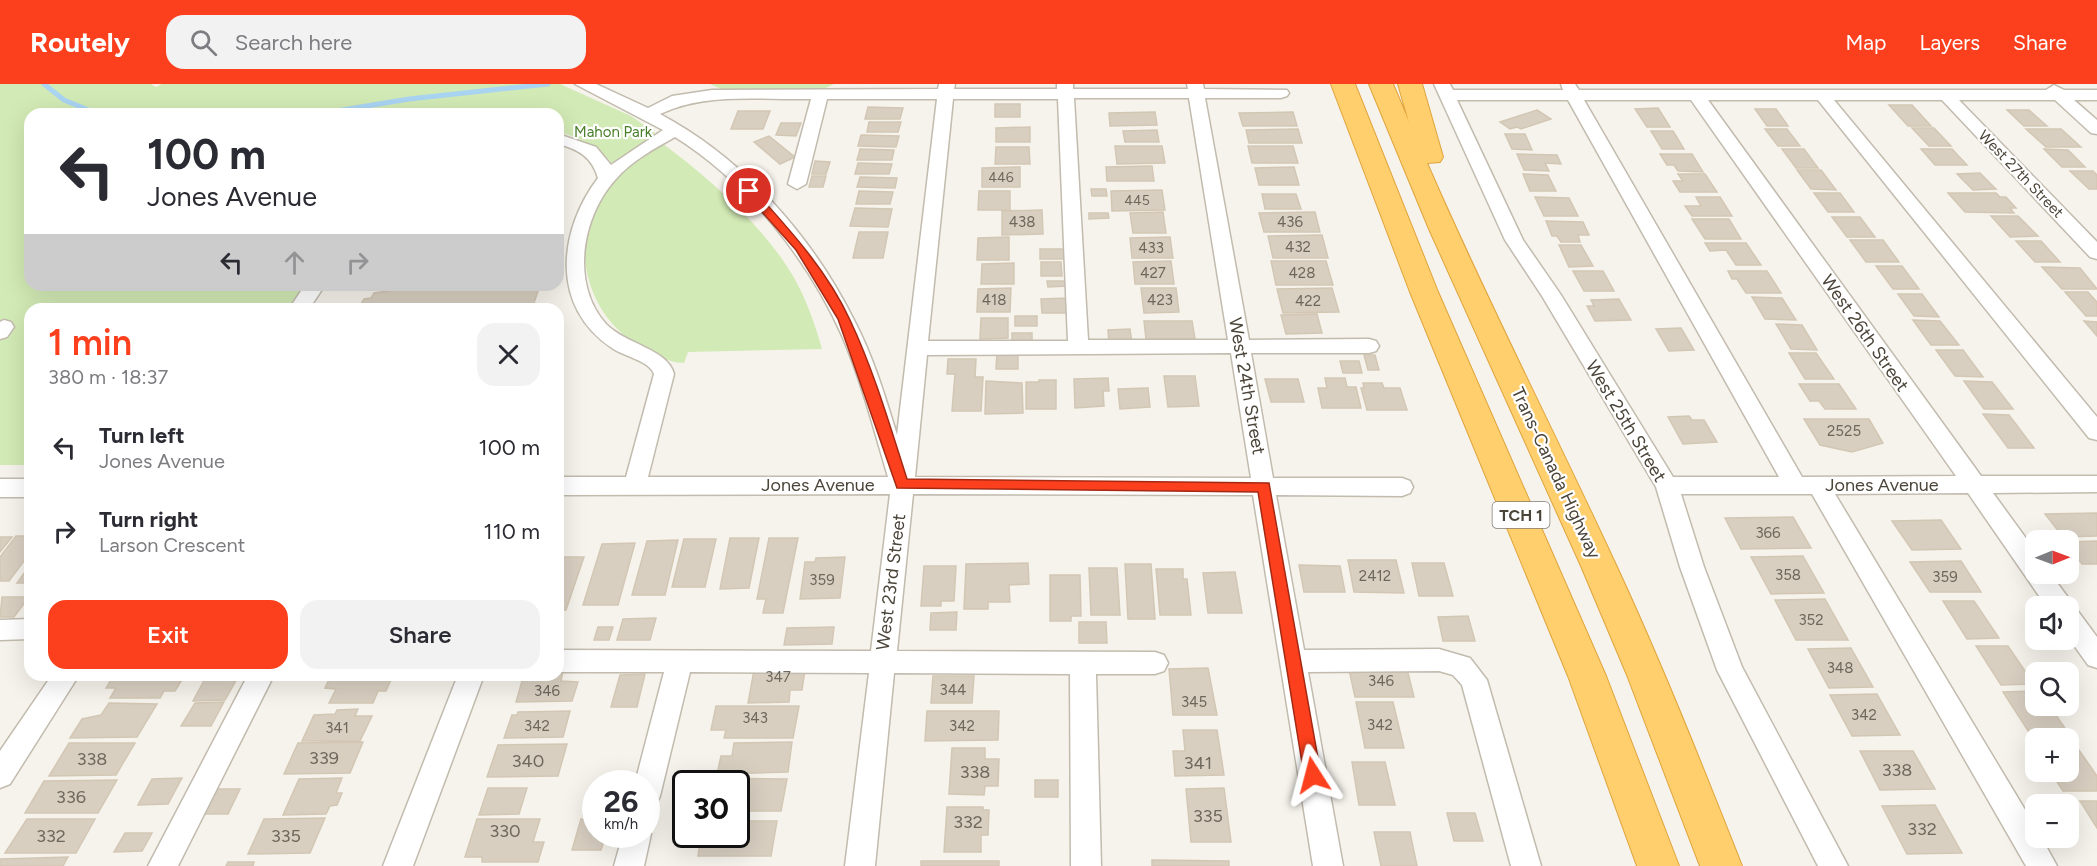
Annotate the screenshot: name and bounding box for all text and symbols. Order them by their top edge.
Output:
search box [166,15,586,69]
text: Routely [30,25,130,59]
icon: search [187,26,220,59]
text: Search here [235,29,352,56]
text: Map [1846,30,1886,55]
text: Layers [1919,30,1980,55]
text: Share [2013,30,2067,55]
park label: Mahon Park [574,123,653,141]
street label: West 27th Street [1975,127,2067,222]
text: 100 m [147,129,266,180]
icon: left [48,132,126,210]
pin [723,165,774,216]
house number: 446 [988,169,1014,186]
icon: arrive [732,174,765,207]
text: Jones Avenue [147,180,317,213]
house number: 445 [1124,192,1150,209]
house number: 438 [1009,213,1035,231]
house number: 436 [1277,213,1303,231]
house number: 432 [1285,238,1311,256]
house number: 433 [1138,239,1164,257]
icon: left [215,246,248,279]
icon: ahead [278,246,311,279]
icon: right [341,246,374,279]
house number: 427 [1140,264,1166,282]
house number: 428 [1289,264,1315,282]
street label: West 26th Street [1816,270,1914,396]
house number: 418 [982,291,1006,309]
house number: 423 [1147,291,1173,309]
house number: 422 [1295,292,1321,310]
street label: West 24th Street [1224,316,1270,457]
text: 1 min [48,321,132,364]
button: close [477,323,540,386]
street label: West 25th Street [1581,356,1671,486]
text: 380 m · 18:37 [48,365,168,389]
street label: Trans-Canada Highway [1507,384,1606,563]
text: Turn left [99,422,185,449]
house number: 2525 [1827,422,1861,440]
icon: left [48,431,81,464]
text: 100 m [479,434,540,461]
text: Jones Avenue [99,449,225,473]
street label: Jones Avenue [761,474,875,496]
street label: Jones Avenue [1825,474,1939,496]
road number: TCH 1 [1492,502,1550,528]
text: Turn right [99,506,198,533]
street label: West 23rd Street [872,512,910,652]
icon: right [48,515,81,548]
text: 110 m [484,518,540,545]
house number: 366 [1755,524,1781,542]
north arrow [2025,530,2079,584]
map controls [2025,530,2079,848]
text: Larson Crescent [99,533,245,557]
house number: 358 [1775,566,1801,584]
house number: 2412 [1359,567,1391,585]
house number: 359 [1932,568,1958,586]
house number: 359 [809,571,835,589]
button: sound [2025,596,2079,650]
button: Exit [48,600,288,669]
button: Share [300,600,540,669]
house number: 352 [1798,611,1824,629]
house number: 348 [1827,659,1853,677]
button: search [2025,662,2079,716]
house number: 347 [765,668,791,686]
house number: 346 [1368,672,1394,690]
house number: 344 [940,681,966,699]
house number: 346 [534,682,560,700]
house number: 345 [1181,693,1207,711]
house number: 342 [1851,706,1877,724]
house number: 343 [742,709,768,727]
house number: 342 [1367,716,1393,734]
house number: 342 [524,717,550,735]
house number: 342 [949,717,975,735]
house number: 341 [325,719,349,737]
button: + [2025,728,2079,782]
position arrow [1281,743,1345,807]
house number: 339 [309,747,339,769]
house number: 338 [77,748,107,770]
house number: 340 [512,750,544,772]
house number: 341 [1184,752,1212,774]
house number: 338 [1882,759,1912,781]
house number: 338 [960,761,990,783]
speed limit sign: 30 [672,770,750,848]
text: 26 [604,783,638,820]
house number: 336 [56,786,86,808]
button: − [2025,794,2079,848]
house number: 335 [1193,805,1223,827]
house number: 332 [953,811,983,833]
text: km/h [604,815,638,833]
house number: 332 [1907,818,1937,840]
house number: 330 [489,820,521,842]
house number: 332 [36,825,66,847]
house number: 335 [271,825,301,847]

